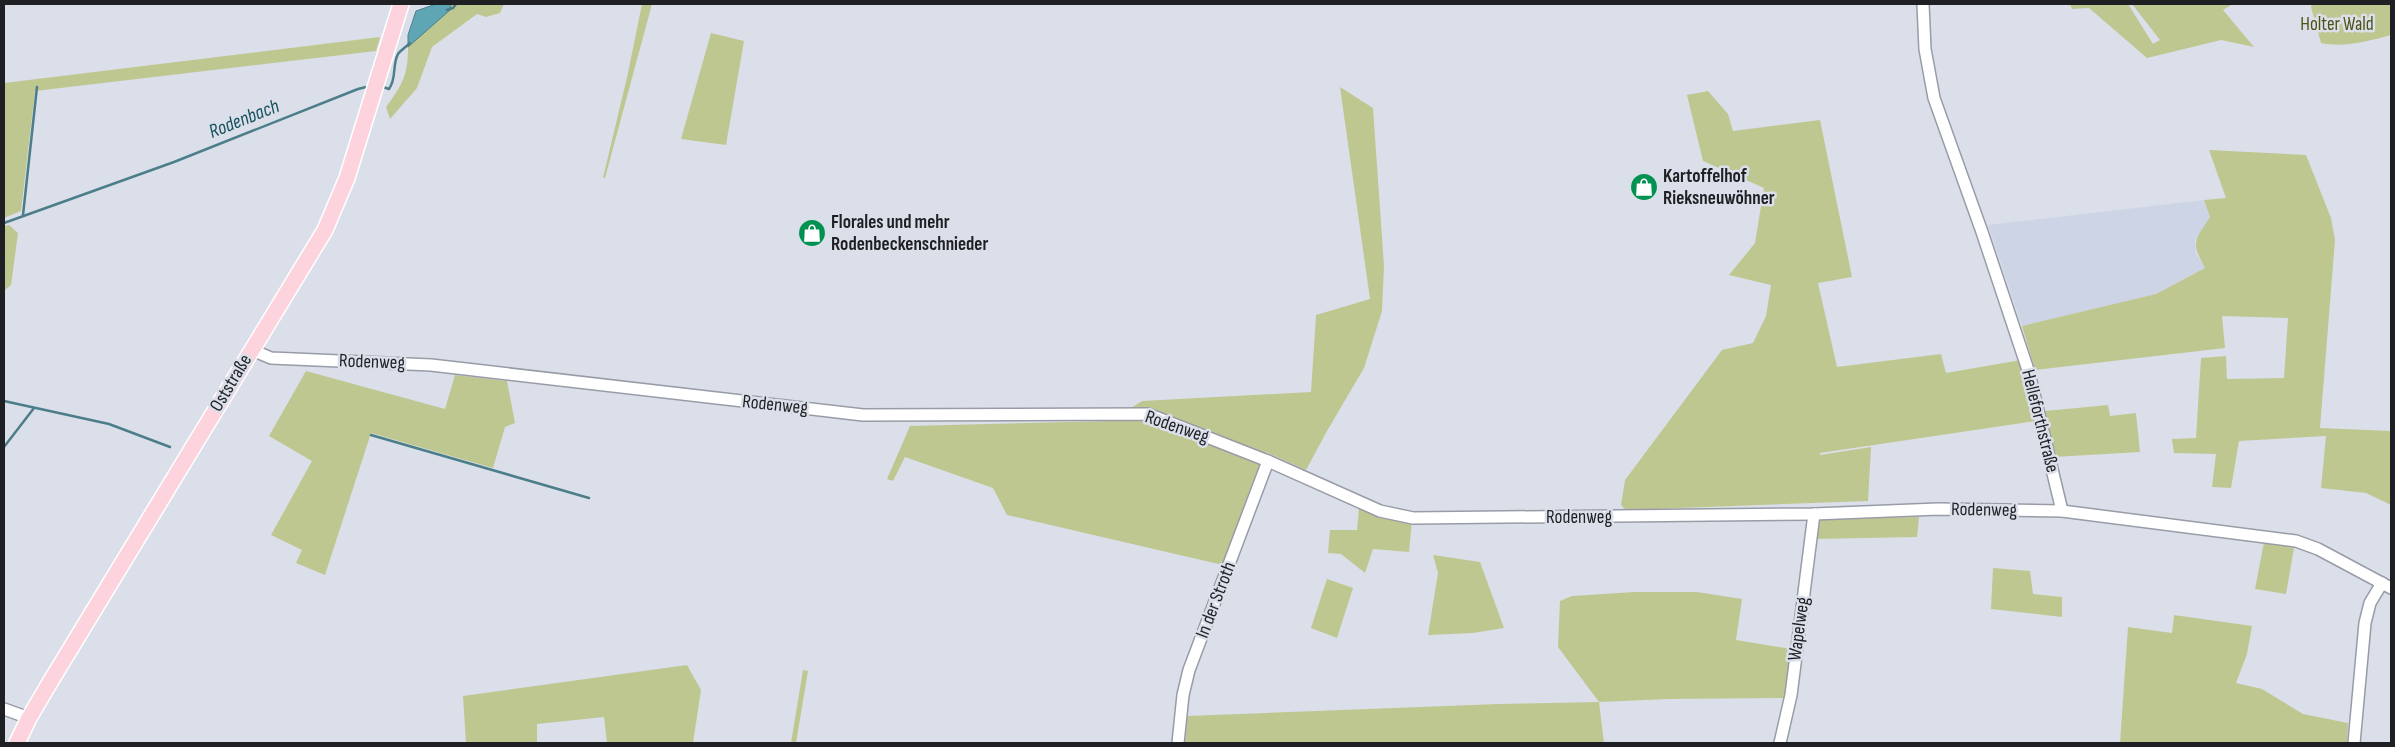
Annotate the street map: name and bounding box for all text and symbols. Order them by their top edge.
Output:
park label: Holter Wald [2300,13,2374,36]
water label: Rodenbach [205,94,283,144]
place label: Kartoffelhof Rieksneuwöhner [1663,165,1775,210]
shop icon: Kartoffelhof Rieksneuwöhner [1629,172,1659,202]
place label: Florales und mehr Rodenbeckenschnieder [831,211,988,256]
shop icon: Florales und mehr Rodenbeckenschnieder [797,218,827,248]
street label: Rodenweg [339,349,406,375]
street label: Oststraße [205,350,257,416]
street label: Helleforthstraße [2016,367,2064,475]
street label: Rodenweg [741,390,809,420]
street label: Rodenweg [1142,405,1212,449]
street label: Rodenweg [1951,498,2018,522]
street label: Rodenweg [1546,506,1612,529]
street label: In der Stroth [1191,559,1241,641]
street label: Wapelweg [1783,595,1815,662]

